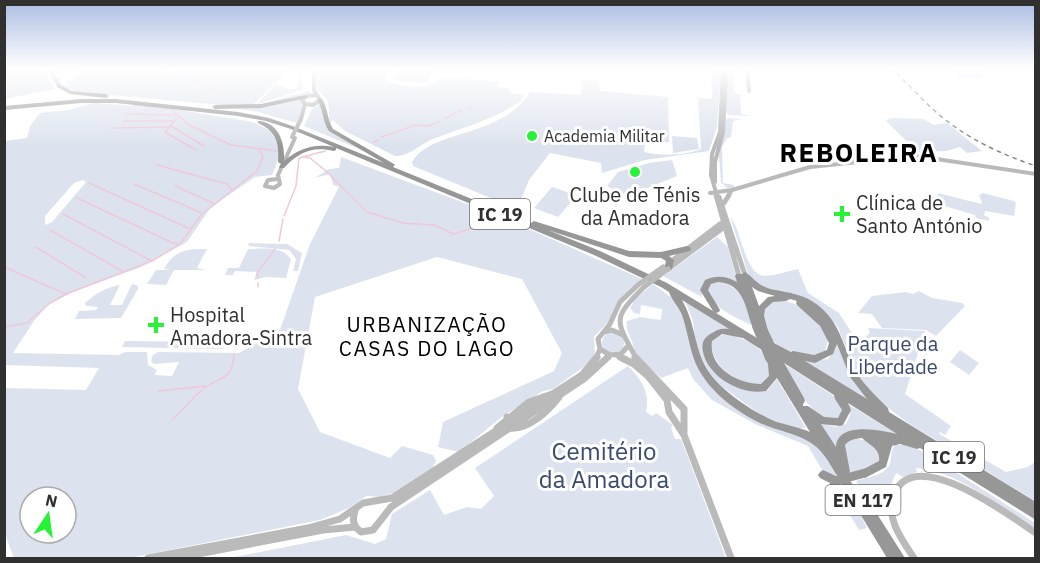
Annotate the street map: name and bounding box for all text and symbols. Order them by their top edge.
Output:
place label: Academia Militar [544,126,665,146]
marker: Academia Militar [525,129,539,143]
district label: REBOLEIRA [780,135,938,169]
marker: Clube de Ténis da Amadora [628,165,642,179]
place label: Clube de Ténis da Amadora [569,181,701,231]
place label: Clínica de Santo António [856,189,982,239]
road number: IC 19 [470,199,530,229]
marker: Clínica de Santo António [833,205,851,223]
place label: Hospital Amadora-Sintra [170,301,312,351]
district label: URBANIZAÇÃO CASAS DO LAGO [339,310,515,362]
marker: Hospital Amadora-Sintra [147,316,165,334]
park label: Parque da Liberdade [848,330,939,380]
park label: Cemitério da Amadora [539,435,669,495]
road number: IC 19 [924,442,984,472]
north arrow [18,485,78,545]
road number: EN 117 [826,485,900,515]
text: N [43,489,59,511]

